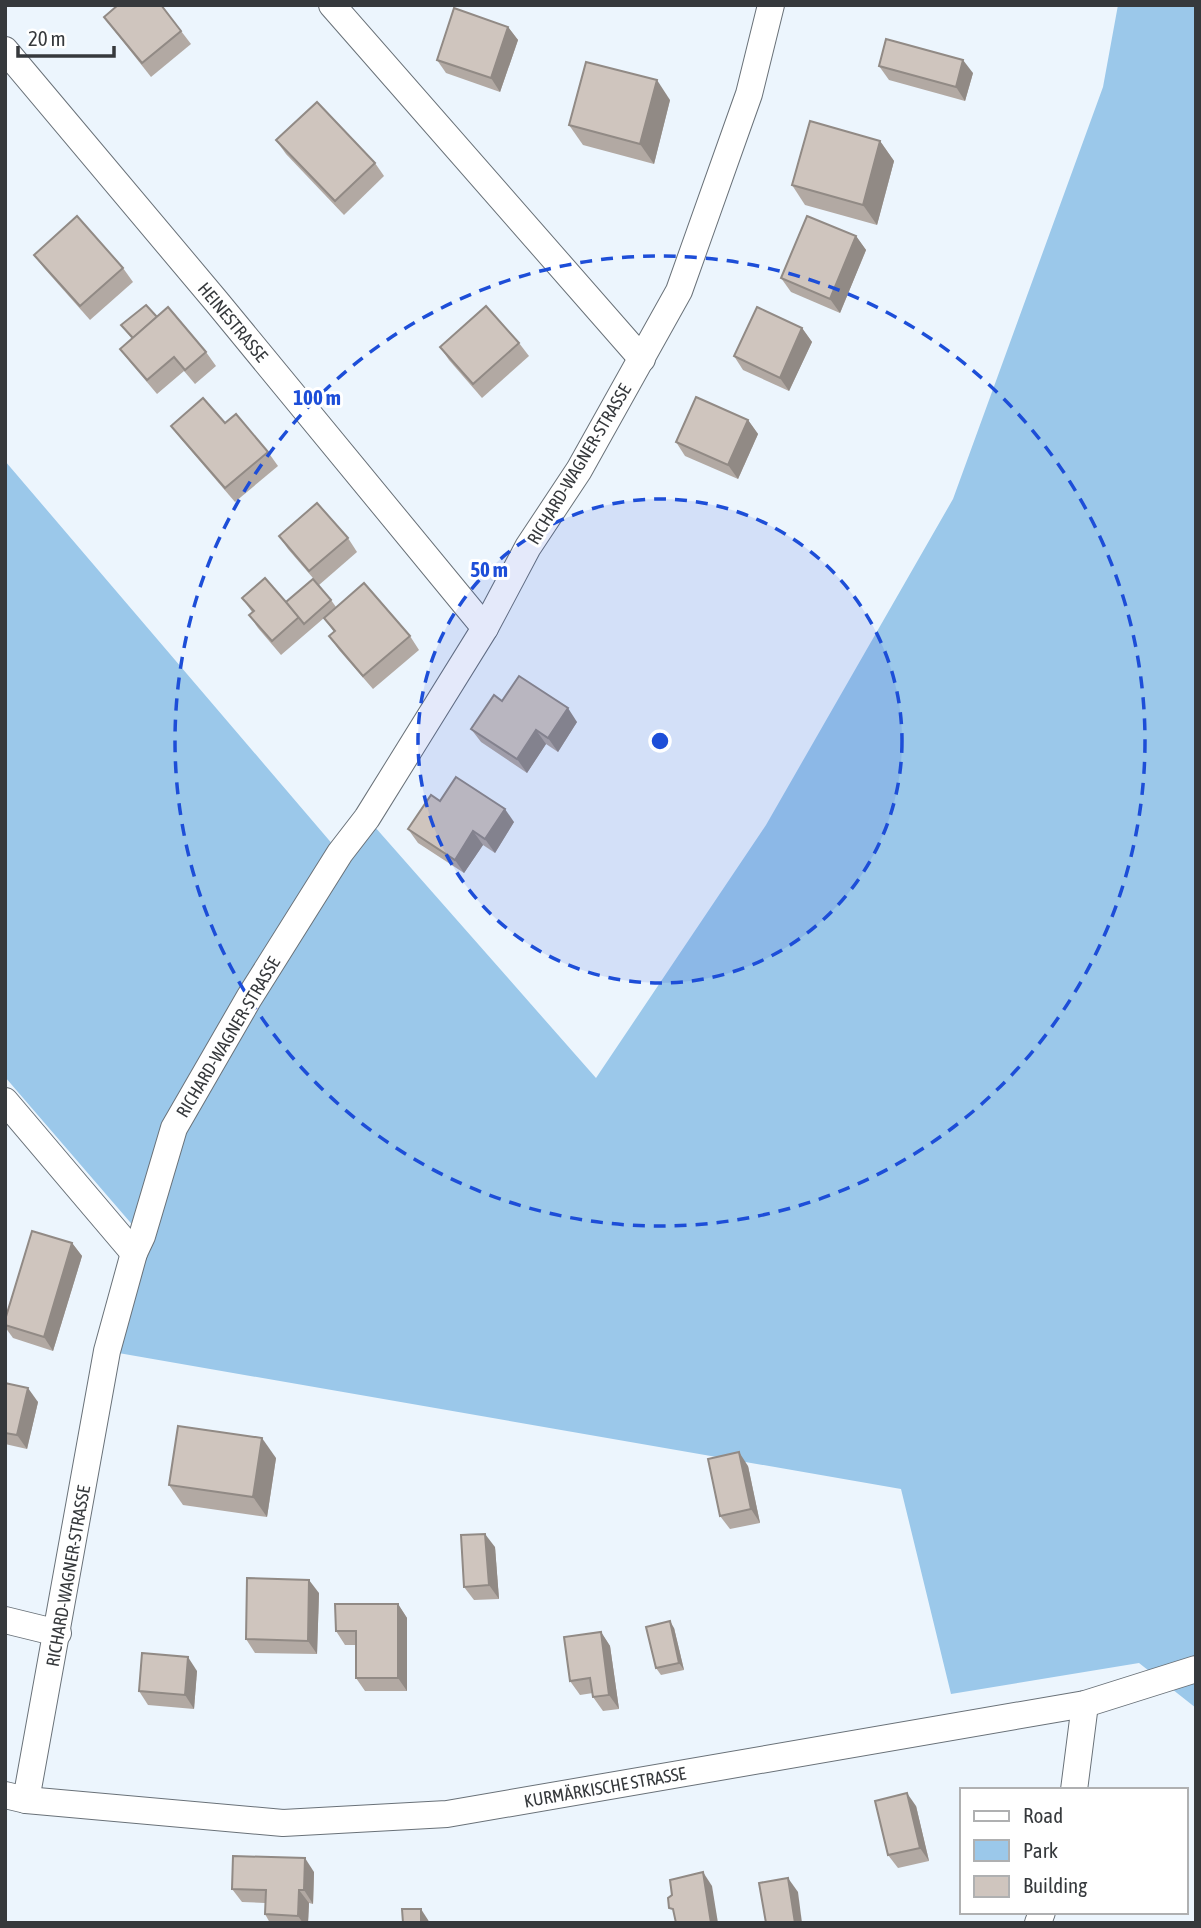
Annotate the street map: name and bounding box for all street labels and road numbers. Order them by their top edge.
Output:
street label: HEINESTRASSE [194,278,272,366]
street label: RICHARD-WAGNER-STRASSE [523,380,635,548]
street label: RICHARD-WAGNER-STRASSE [172,953,284,1121]
street label: RICHARD-WAGNER-STRASSE [42,1484,94,1668]
street label: KURMÄRKISCHE STRASSE [522,1762,688,1812]

